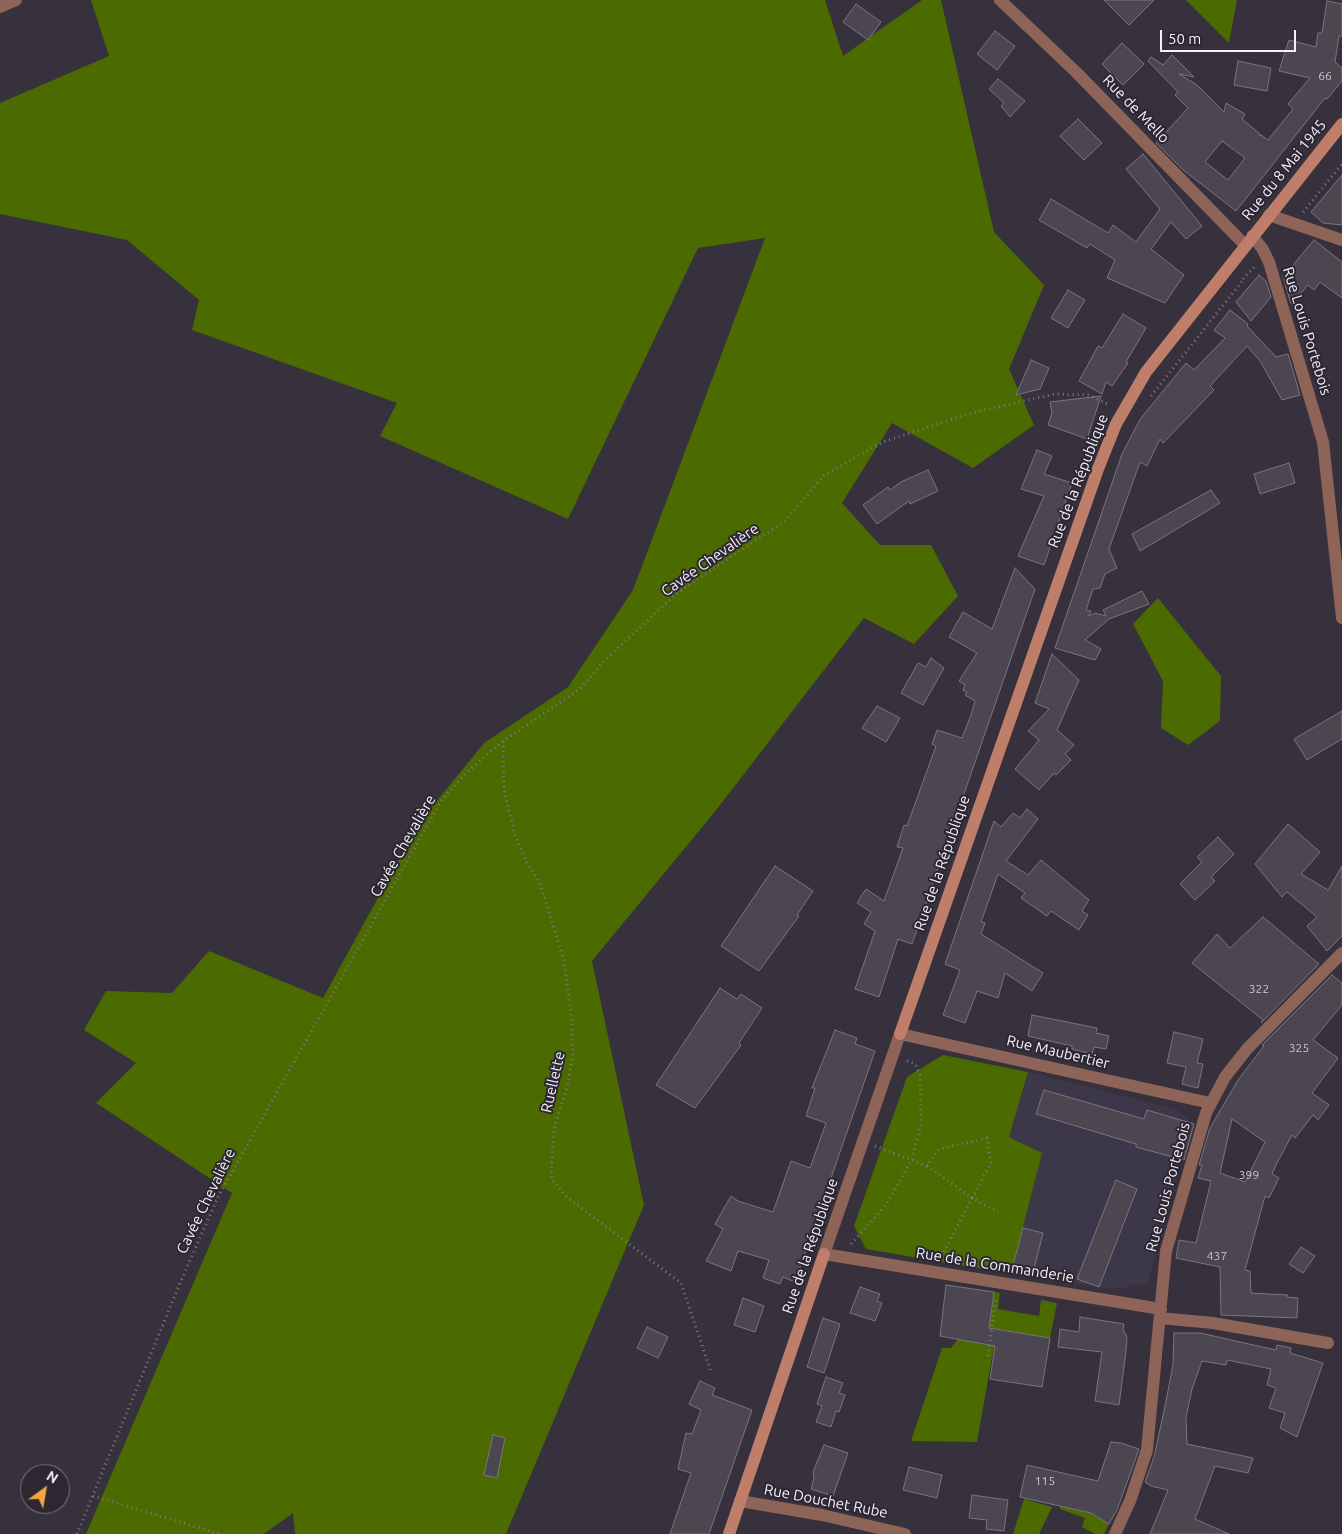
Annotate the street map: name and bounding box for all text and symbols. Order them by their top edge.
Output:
scale bar [1162,20,1298,52]
text: 50 m [1168,30,1201,47]
house number: 66 [1318,69,1332,83]
street label: Rue de Mello [1099,71,1173,147]
street label: Rue du 8 Mai 1945 [1238,116,1330,224]
street label: Rue Louis Portebois [1279,265,1335,397]
street label: Rue de la République [1044,411,1112,551]
street label: Cavée Chevalière [658,520,762,600]
street label: Cavée Chevalière [366,792,440,900]
street label: Rue de la République [910,793,974,933]
house number: 322 [1249,982,1269,996]
street label: Rue Maubertier [1005,1031,1111,1073]
house number: 325 [1289,1041,1309,1055]
street label: Ruellette [537,1050,569,1114]
street label: Rue Louis Portebois [1142,1120,1194,1254]
street label: Cavée Chevalière [173,1145,239,1257]
house number: 399 [1239,1168,1259,1182]
street label: Rue de la République [778,1176,842,1316]
street label: Rue de la Commanderie [915,1244,1075,1286]
house number: 437 [1207,1249,1227,1263]
north arrow [20,1464,70,1514]
text: N [44,1468,61,1487]
house number: 115 [1035,1474,1055,1488]
street label: Rue Douchet Rube [763,1480,889,1522]

